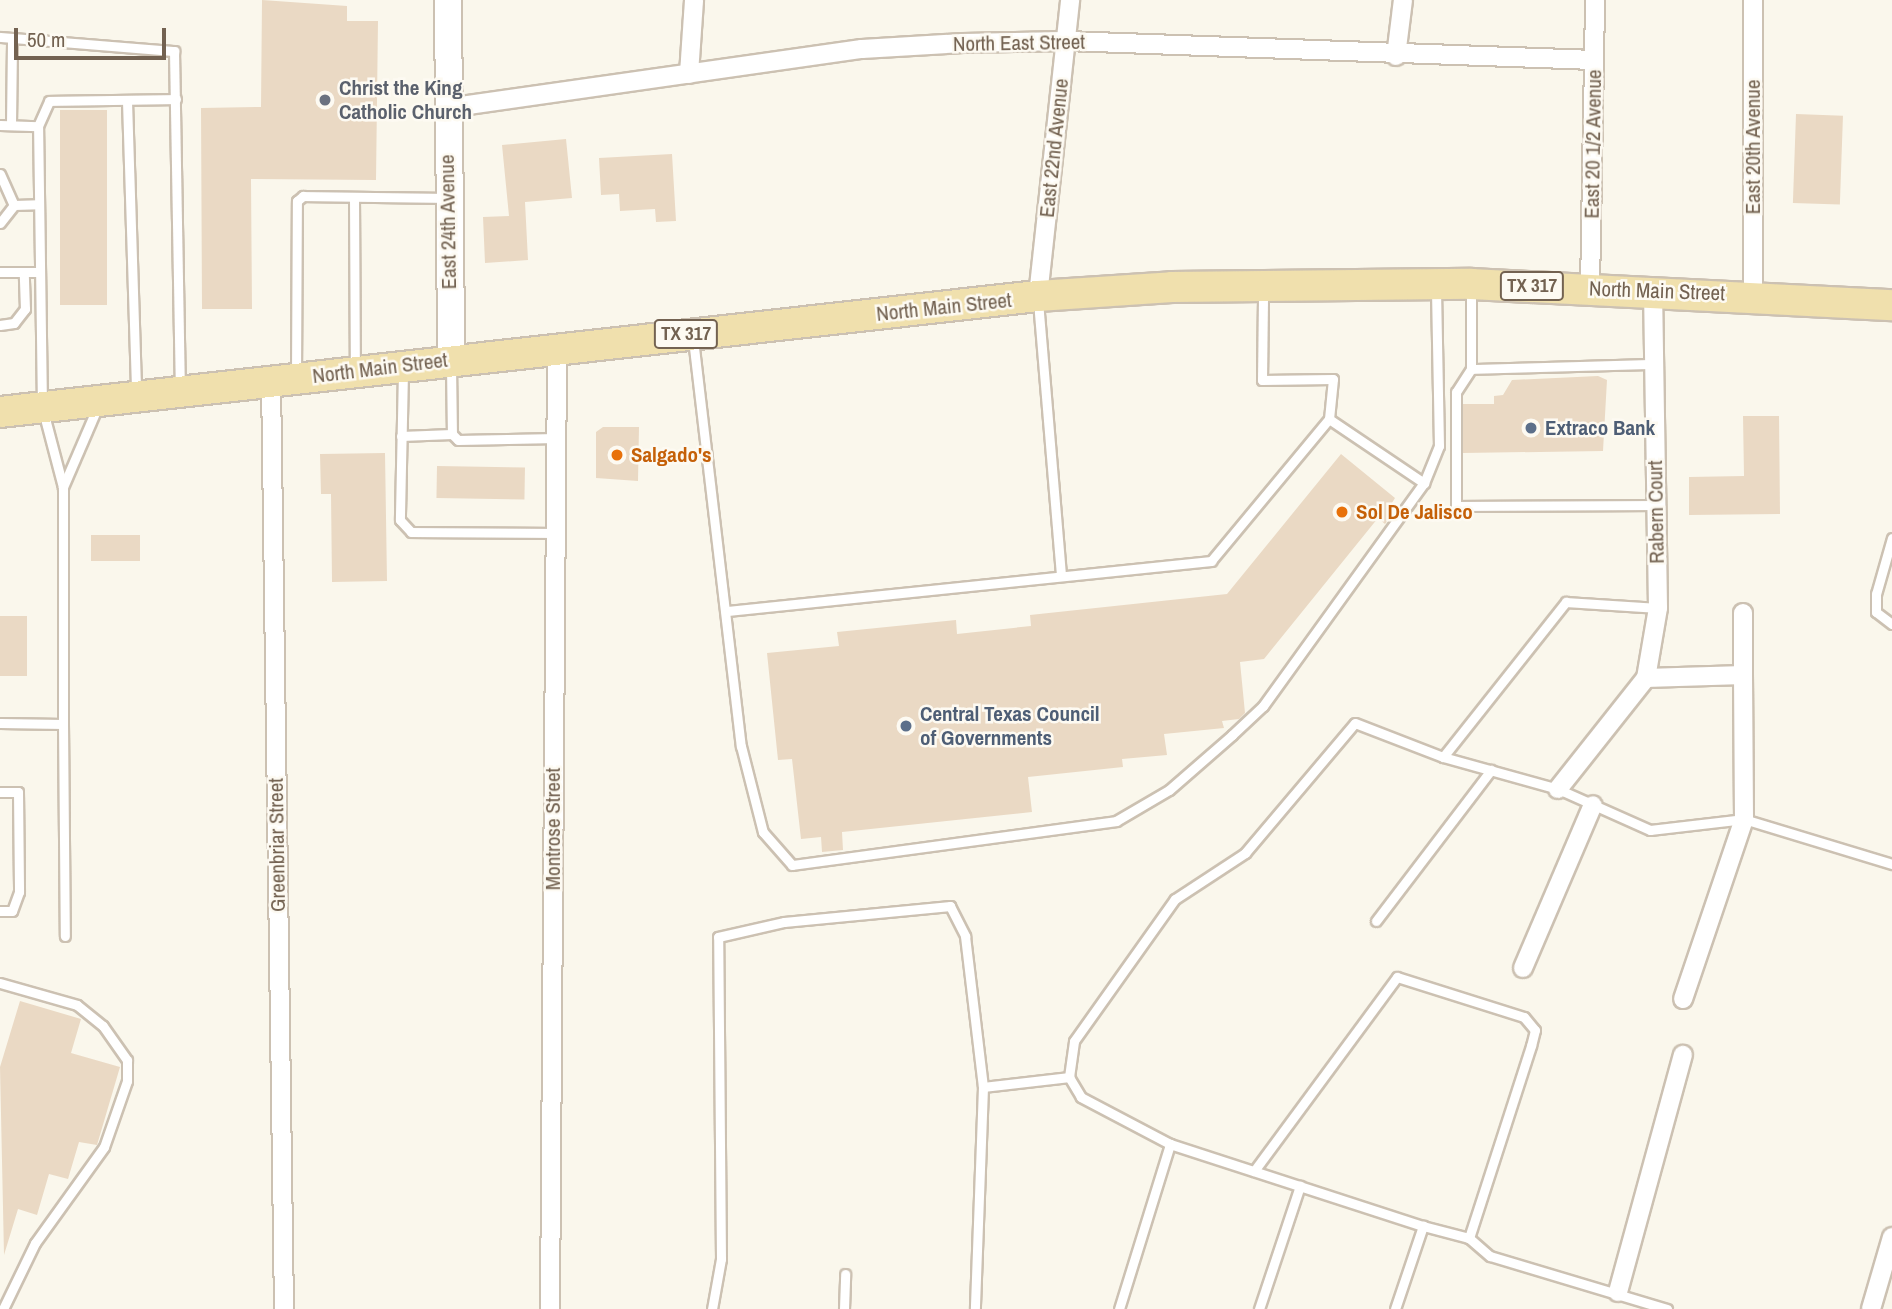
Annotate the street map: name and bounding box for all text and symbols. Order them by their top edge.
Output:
scale bar [18,14,170,58]
text: 50 m [27,25,65,54]
street label: North East Street [953,29,1085,57]
street label: East 20 1/2 Avenue [1579,69,1607,219]
place label: Christ the King Catholic Church [339,75,472,125]
street label: East 22nd Avenue [1034,77,1074,219]
street label: East 20th Avenue [1740,79,1766,215]
marker: Christ the King Catholic Church [317,92,333,108]
street label: East 24th Avenue [434,154,462,290]
road number: TX 317 [1499,270,1565,302]
street label: North Main Street [1589,276,1725,306]
street label: North Main Street [875,287,1013,327]
road number: TX 317 [653,318,719,350]
street label: North Main Street [311,347,449,389]
place label: Extraco Bank [1545,415,1655,441]
marker: Extraco Bank [1523,420,1539,436]
place label: Salgado's [631,442,712,468]
marker: Salgado's [609,447,625,463]
street label: Rabern Court [1642,460,1670,564]
place label: Sol De Jalisco [1356,499,1473,525]
marker: Sol De Jalisco [1334,504,1350,520]
place label: Central Texas Council of Governments [920,701,1100,751]
marker: Central Texas Council of Governments [898,718,914,734]
street label: Montrose Street [540,768,566,890]
street label: Greenbriar Street [263,778,291,912]

